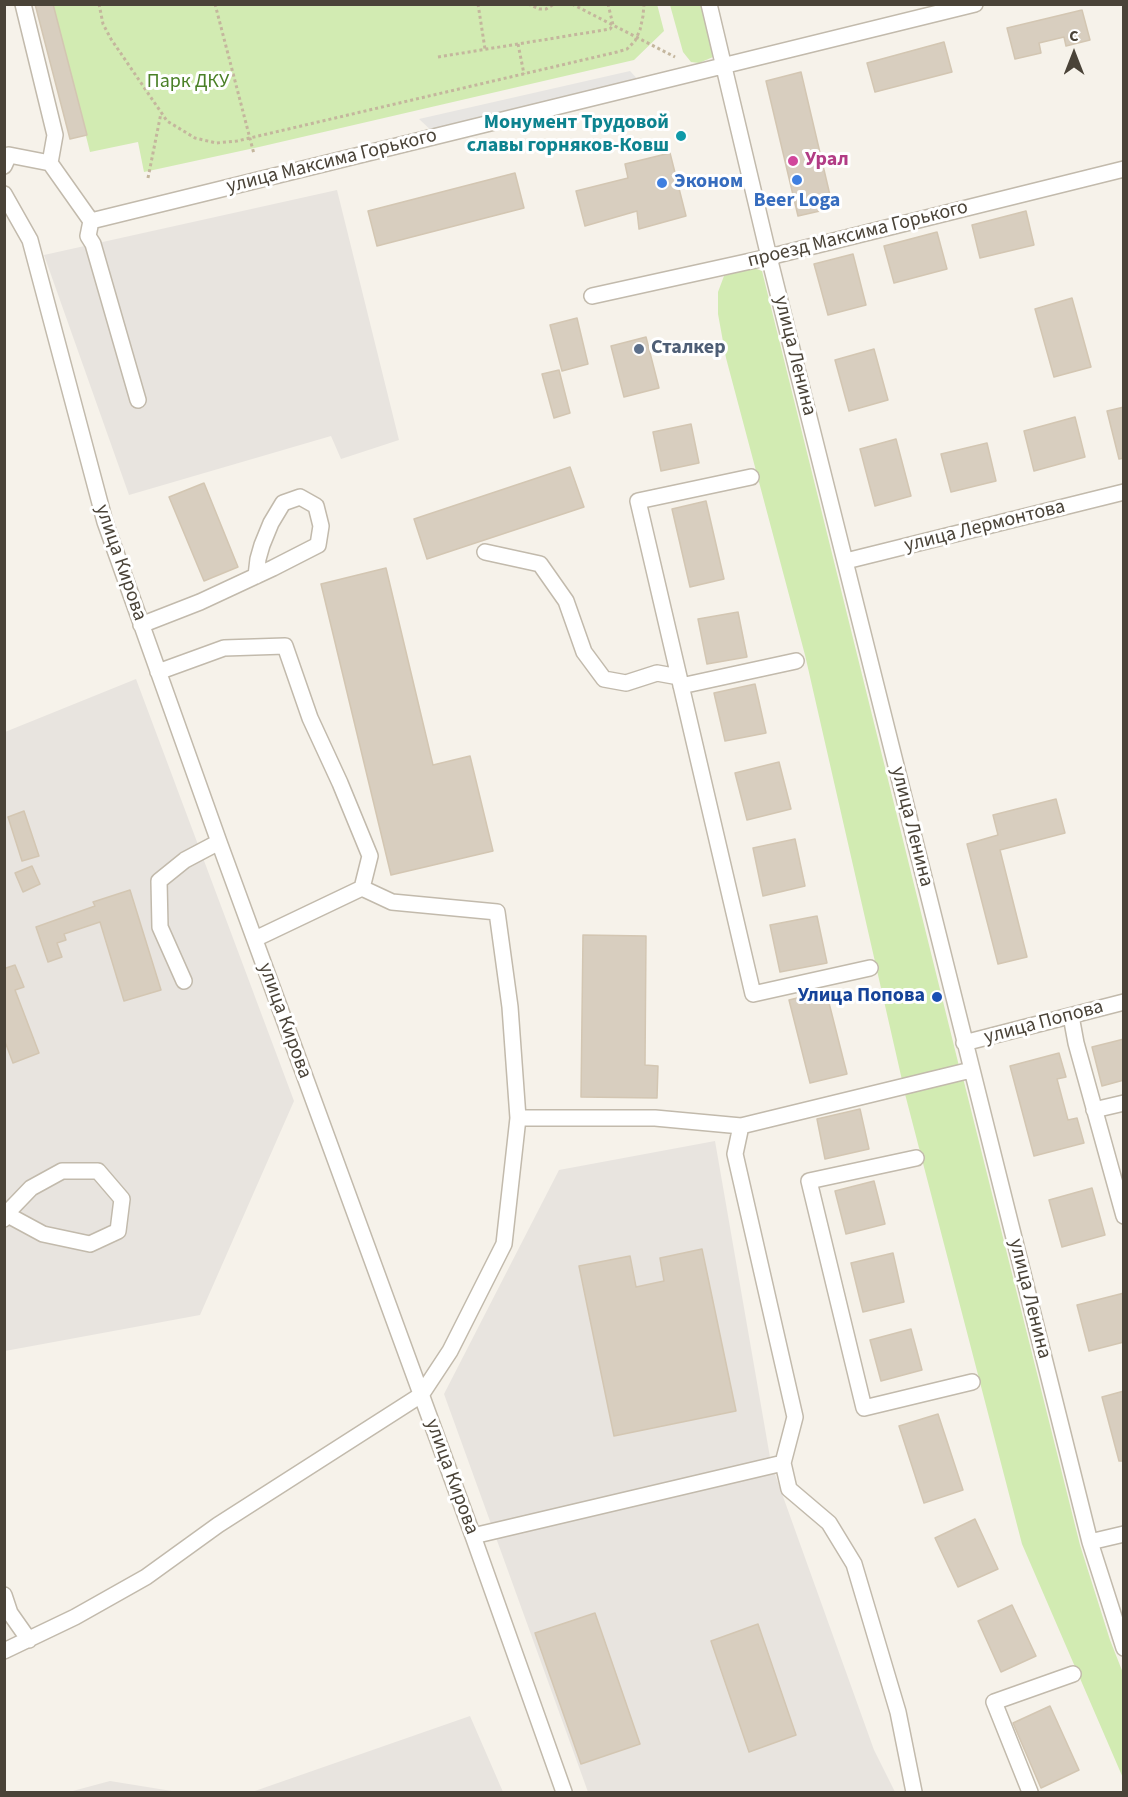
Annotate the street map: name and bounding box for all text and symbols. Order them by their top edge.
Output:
north arrow [1044,24,1104,84]
text: С [1069,25,1079,47]
park label: Парк ДКУ [147,71,229,95]
place label: Монумент Трудовой славы горняков-Ковш [467,112,669,159]
street label: улица Максима Горького [224,124,440,200]
marker: Монумент Трудовой славы горняков-Ковш [674,129,688,143]
place label: Урал [805,149,849,173]
marker: Урал [786,154,800,168]
place label: Эконом [674,171,743,195]
marker: Beer Loga [790,173,804,187]
marker: Эконом [655,176,669,190]
place label: Beer Loga [754,190,840,214]
street label: проезд Максима Горького [745,196,971,274]
street label: улица Ленина [768,294,820,418]
place label: Сталкер [651,337,726,361]
marker: Сталкер [632,342,646,356]
street label: улица Лермонтова [902,495,1068,559]
street label: улица Кирова [89,502,151,624]
street label: улица Ленина [885,765,937,889]
street label: улица Кирова [252,960,316,1082]
place label: Улица Попова [798,985,925,1009]
marker: Улица Попова [930,990,944,1004]
street label: улица Попова [982,996,1106,1050]
street label: улица Ленина [1003,1237,1055,1361]
street label: улица Кирова [419,1416,483,1538]

